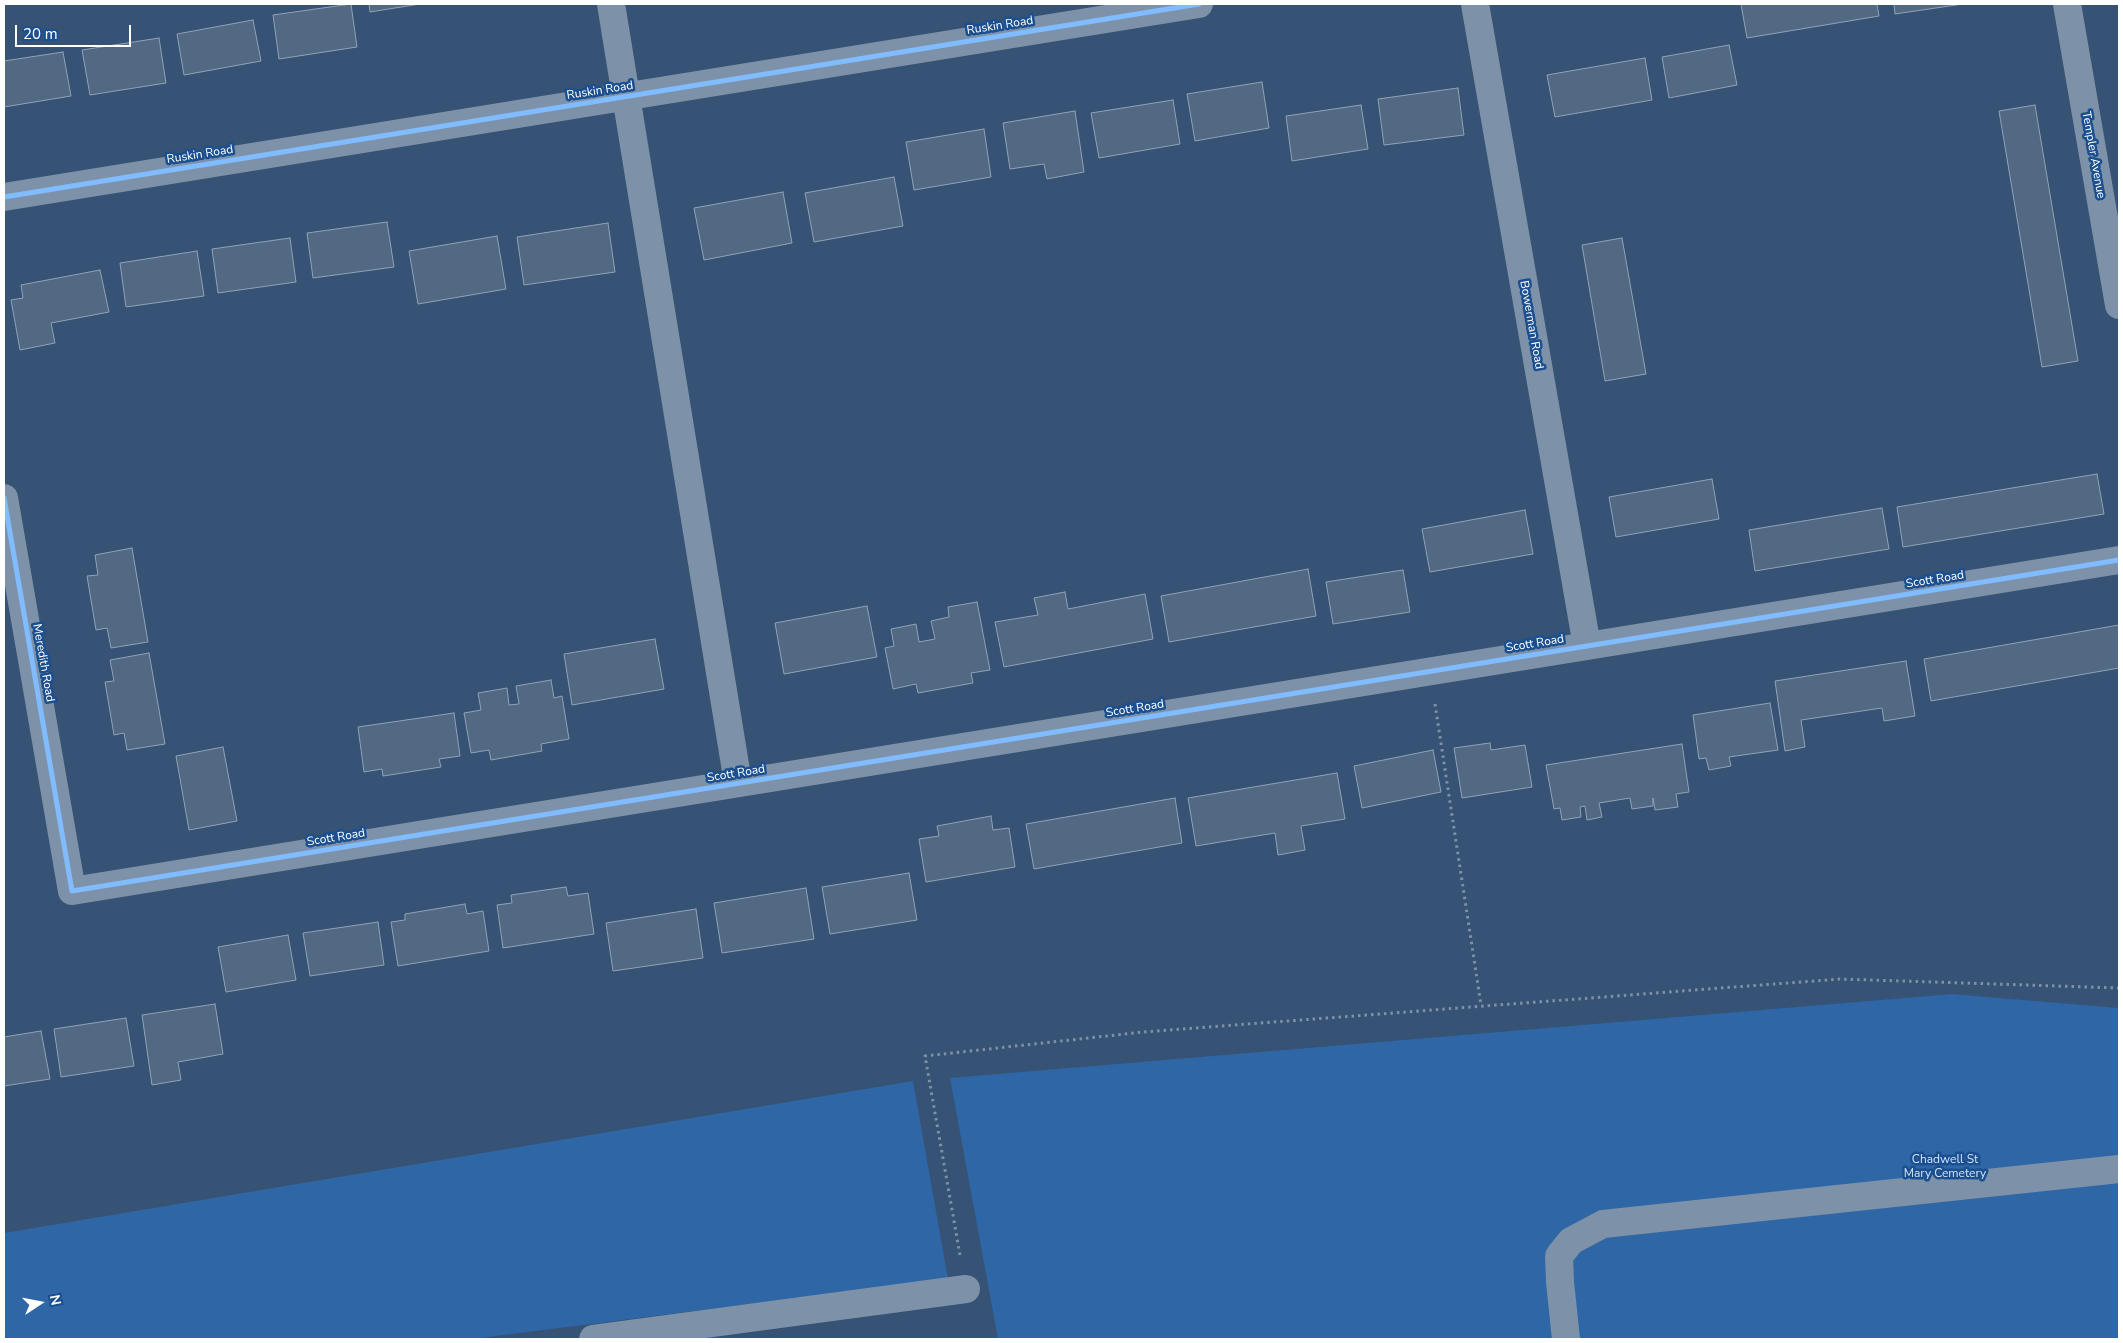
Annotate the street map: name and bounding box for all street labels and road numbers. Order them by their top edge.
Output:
street label: Ruskin Road [966,14,1034,38]
street label: Ruskin Road [566,79,634,103]
street label: Templer Avenue [2078,110,2108,200]
street label: Ruskin Road [166,143,234,167]
street label: Bowerman Road [1516,280,1546,370]
street label: Scott Road [1905,568,1965,592]
street label: Meredith Road [29,623,57,703]
street label: Scott Road [1505,632,1565,656]
street label: Scott Road [1105,697,1165,721]
street label: Scott Road [706,762,766,786]
street label: Scott Road [306,826,366,850]

